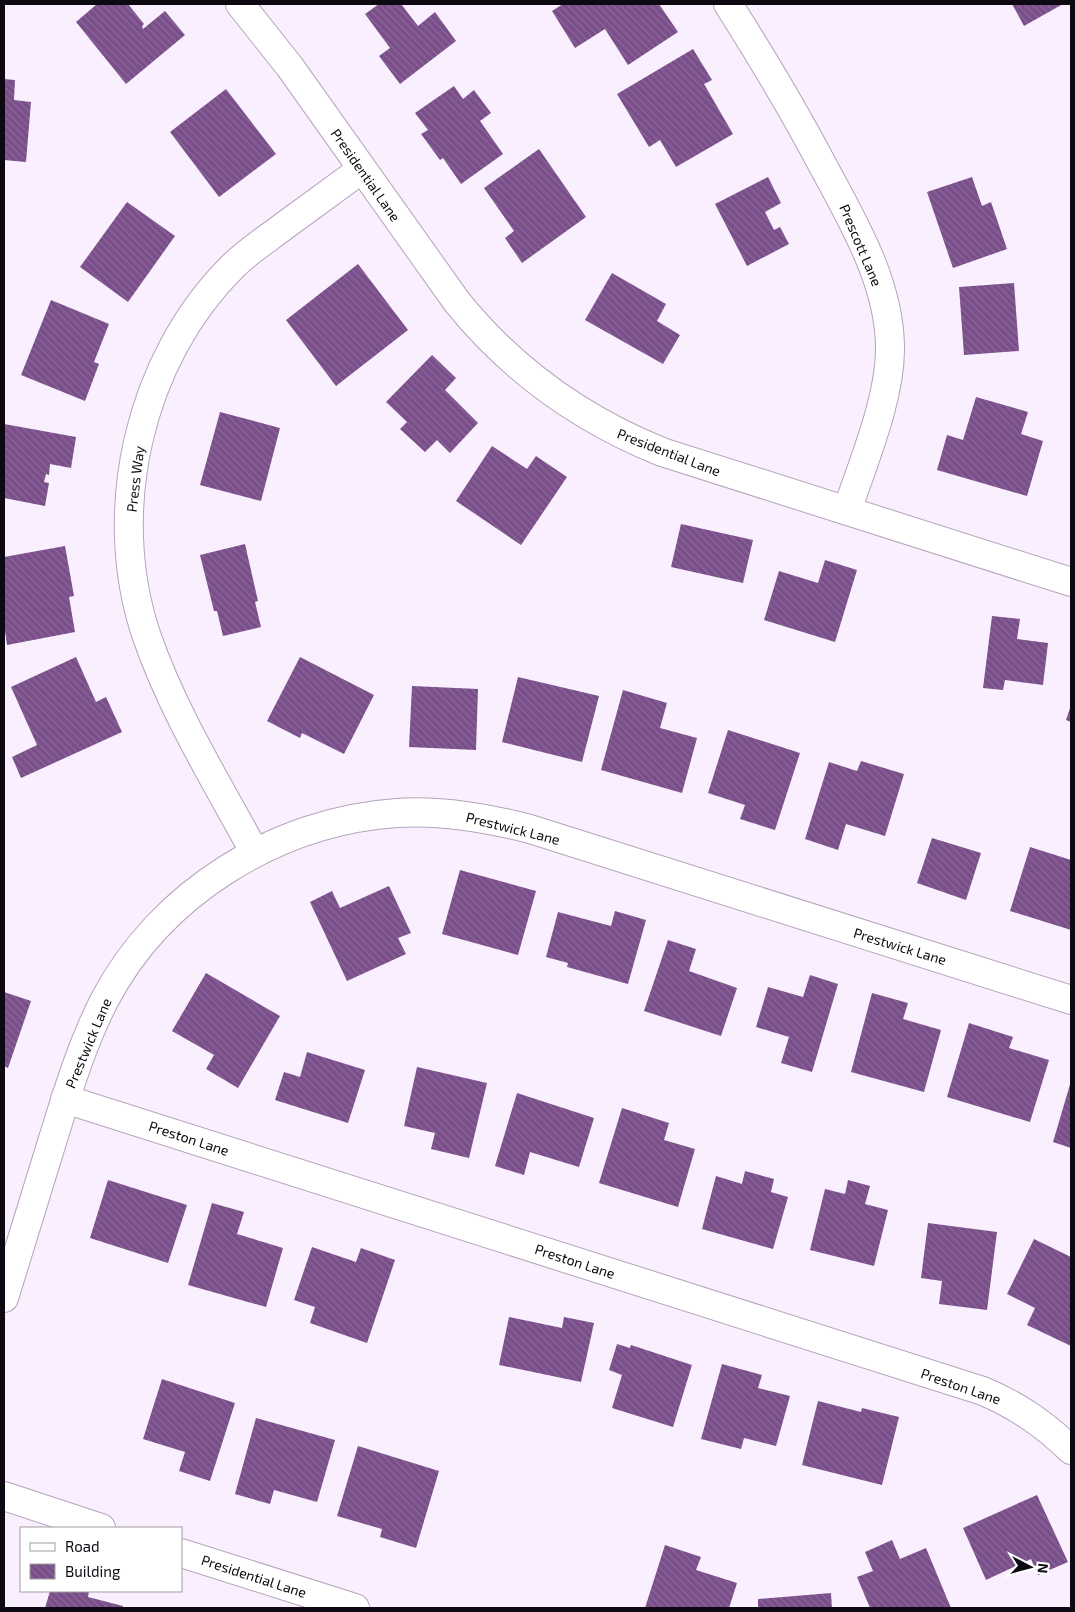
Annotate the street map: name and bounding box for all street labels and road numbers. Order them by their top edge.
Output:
street label: Presidential Lane [328,125,404,225]
street label: Prescott Lane [836,201,886,289]
street label: Presidential Lane [615,424,723,480]
street label: Press Way [123,444,148,513]
street label: Prestwick Lane [464,808,562,848]
street label: Prestwick Lane [852,924,948,968]
street label: Prestwick Lane [61,995,115,1091]
street label: Preston Lane [147,1117,231,1159]
street label: Preston Lane [533,1240,617,1282]
street label: Preston Lane [919,1364,1003,1408]
street label: Presidential Lane [199,1551,309,1601]

